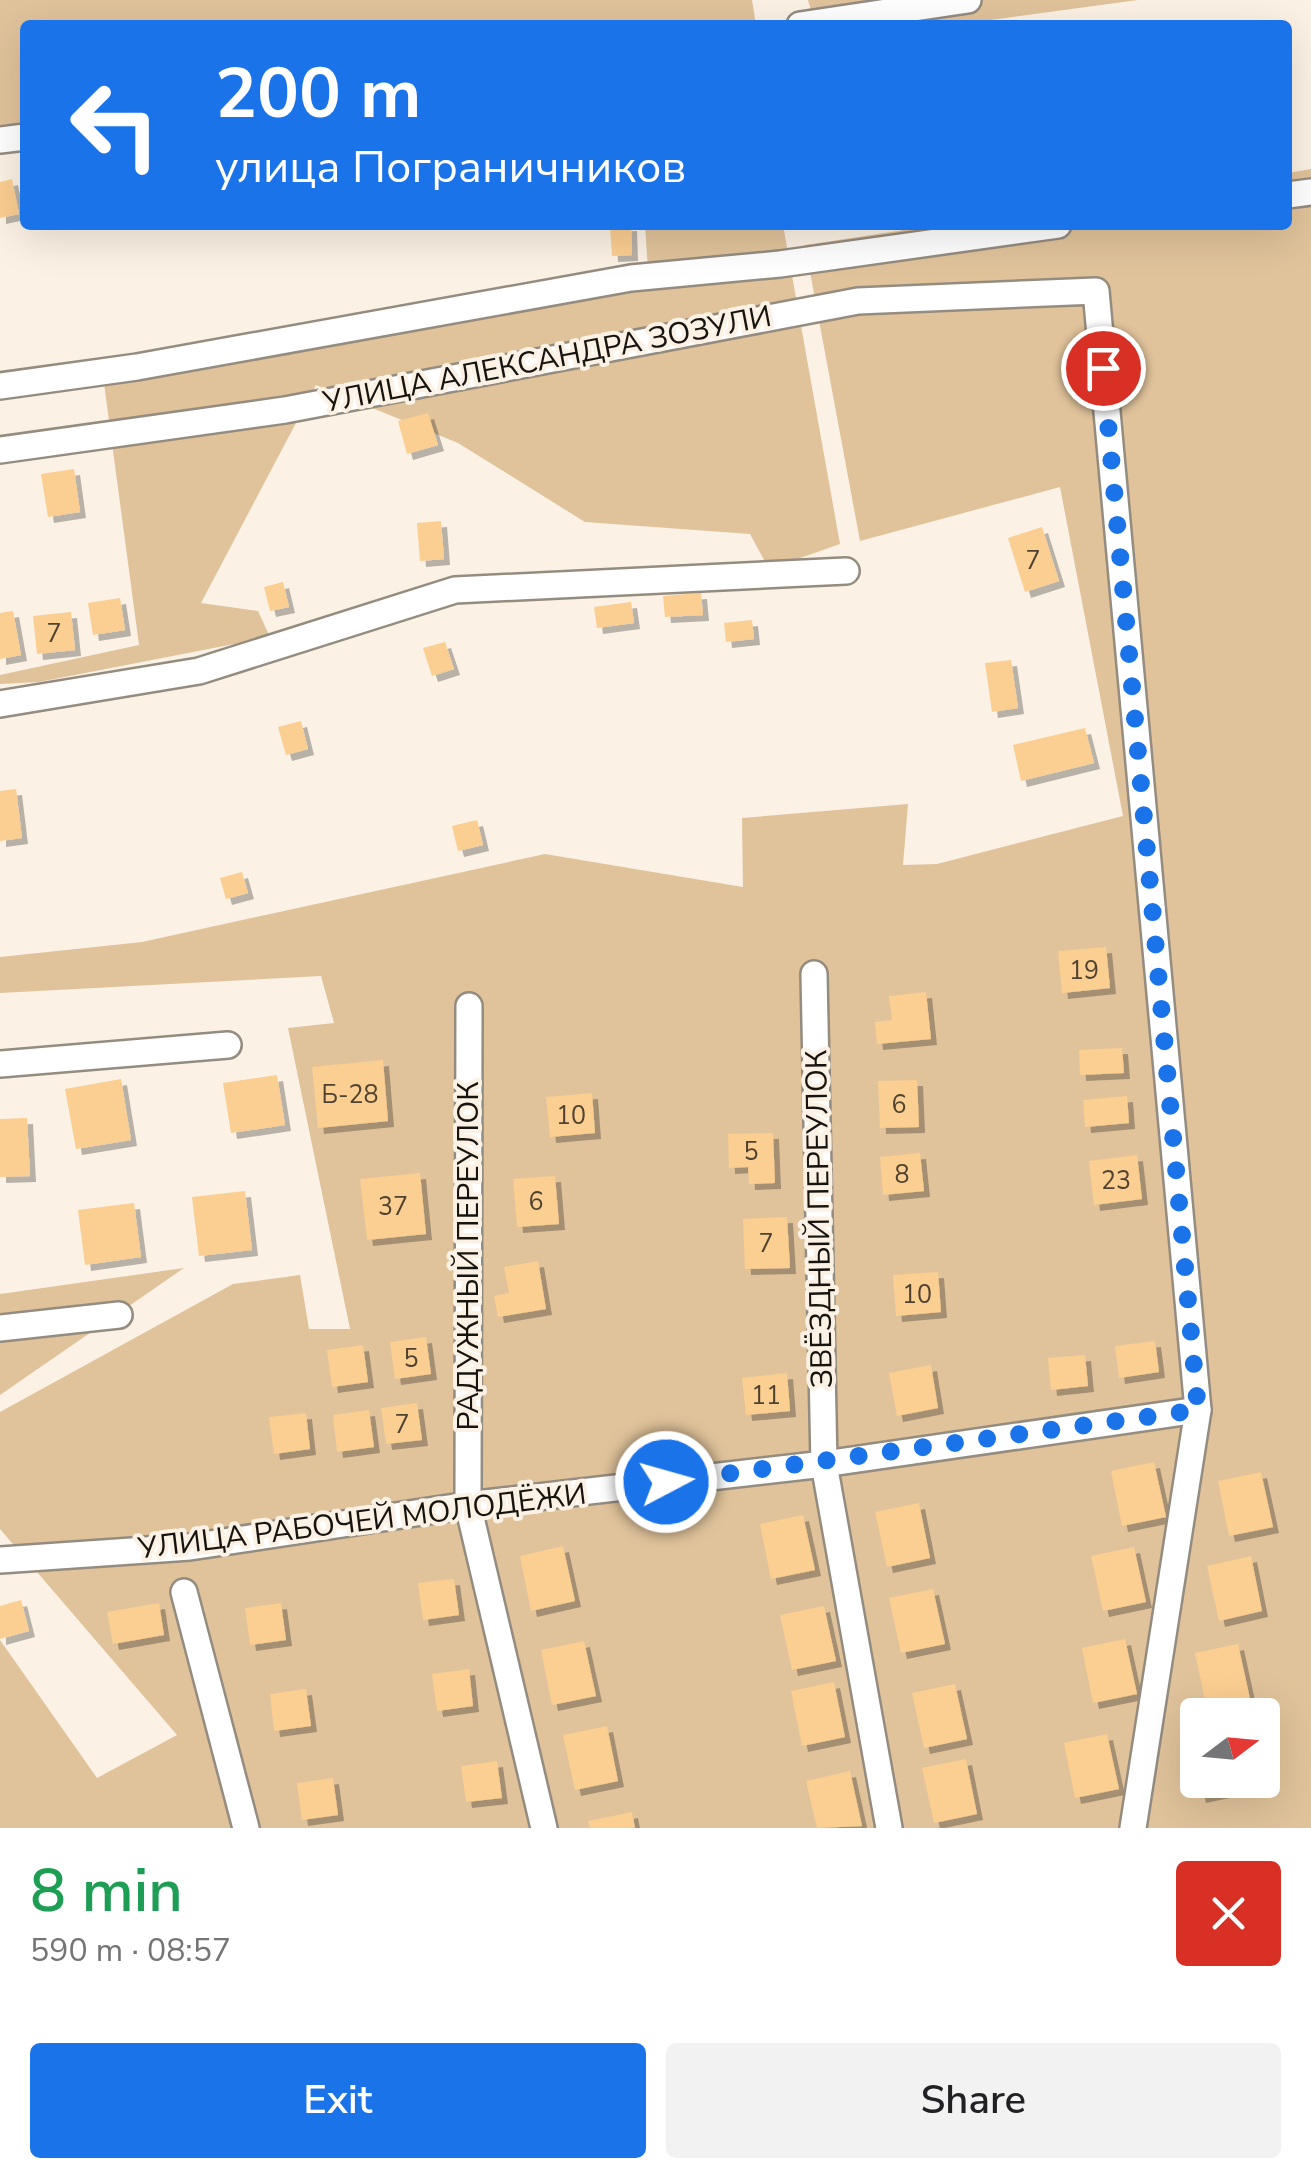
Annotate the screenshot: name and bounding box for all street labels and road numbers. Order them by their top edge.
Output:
street label: УЛИЦА АЛЕКСАНДРА ЗОЗУЛИ [318,296,775,423]
street label: ЗВЁЗДНЫЙ ПЕРЕУЛОК [796,1049,843,1388]
street label: РАДУЖНЫЙ ПЕРЕУЛОК [448,1081,489,1431]
street label: УЛИЦА РАБОЧЕЙ МОЛОДЁЖИ [135,1474,589,1569]

